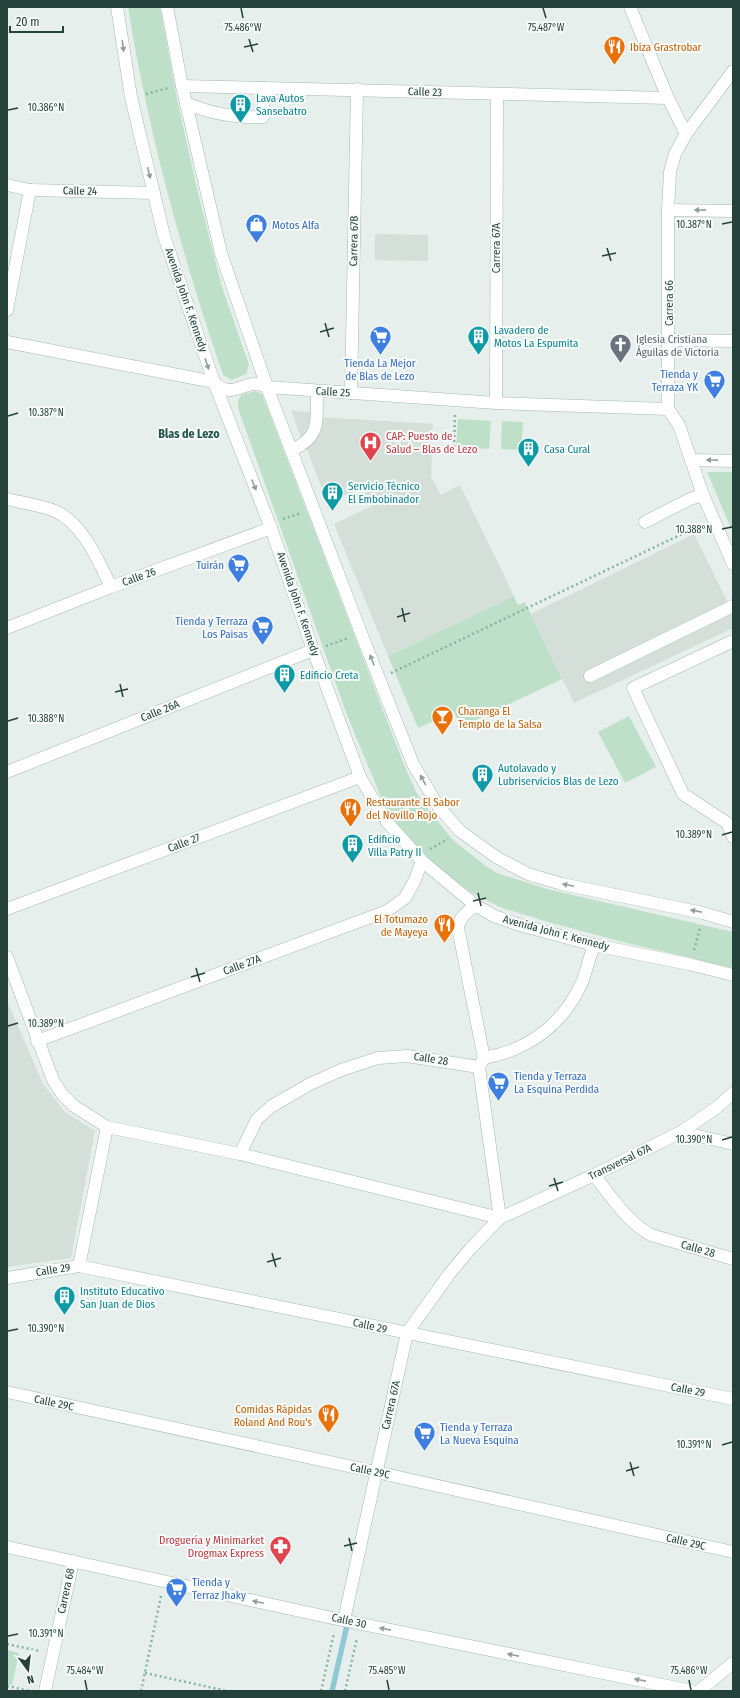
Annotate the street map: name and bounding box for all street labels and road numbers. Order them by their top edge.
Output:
street label: Calle 23 [408,85,442,99]
street label: Calle 24 [63,184,98,198]
street label: Carrera 67B [347,215,361,267]
street label: Carrera 67A [490,223,503,273]
street label: Avenida John F. Kennedy [162,246,210,354]
street label: Carrera 66 [663,279,676,326]
street label: Calle 25 [315,385,351,399]
street label: Avenida John F. Kennedy [274,550,322,658]
street label: Calle 26 [120,565,158,589]
street label: Calle 26A [139,697,181,725]
street label: Calle 27 [166,831,203,855]
street label: Avenida John F. Kennedy [502,913,611,953]
street label: Calle 27A [221,952,263,978]
street label: Calle 28 [413,1050,450,1068]
street label: Transversal 67A [586,1141,654,1183]
street label: Calle 28 [679,1238,717,1260]
street label: Calle 29 [35,1261,71,1279]
street label: Calle 29 [352,1316,388,1336]
street label: Carrera 67A [379,1379,403,1431]
street label: Calle 29 [670,1380,706,1400]
street label: Calle 29C [33,1392,75,1414]
street label: Calle 29C [349,1460,391,1482]
street label: Calle 29C [665,1531,707,1553]
street label: Carrera 68 [55,1567,77,1615]
street label: Calle 30 [330,1611,368,1631]

